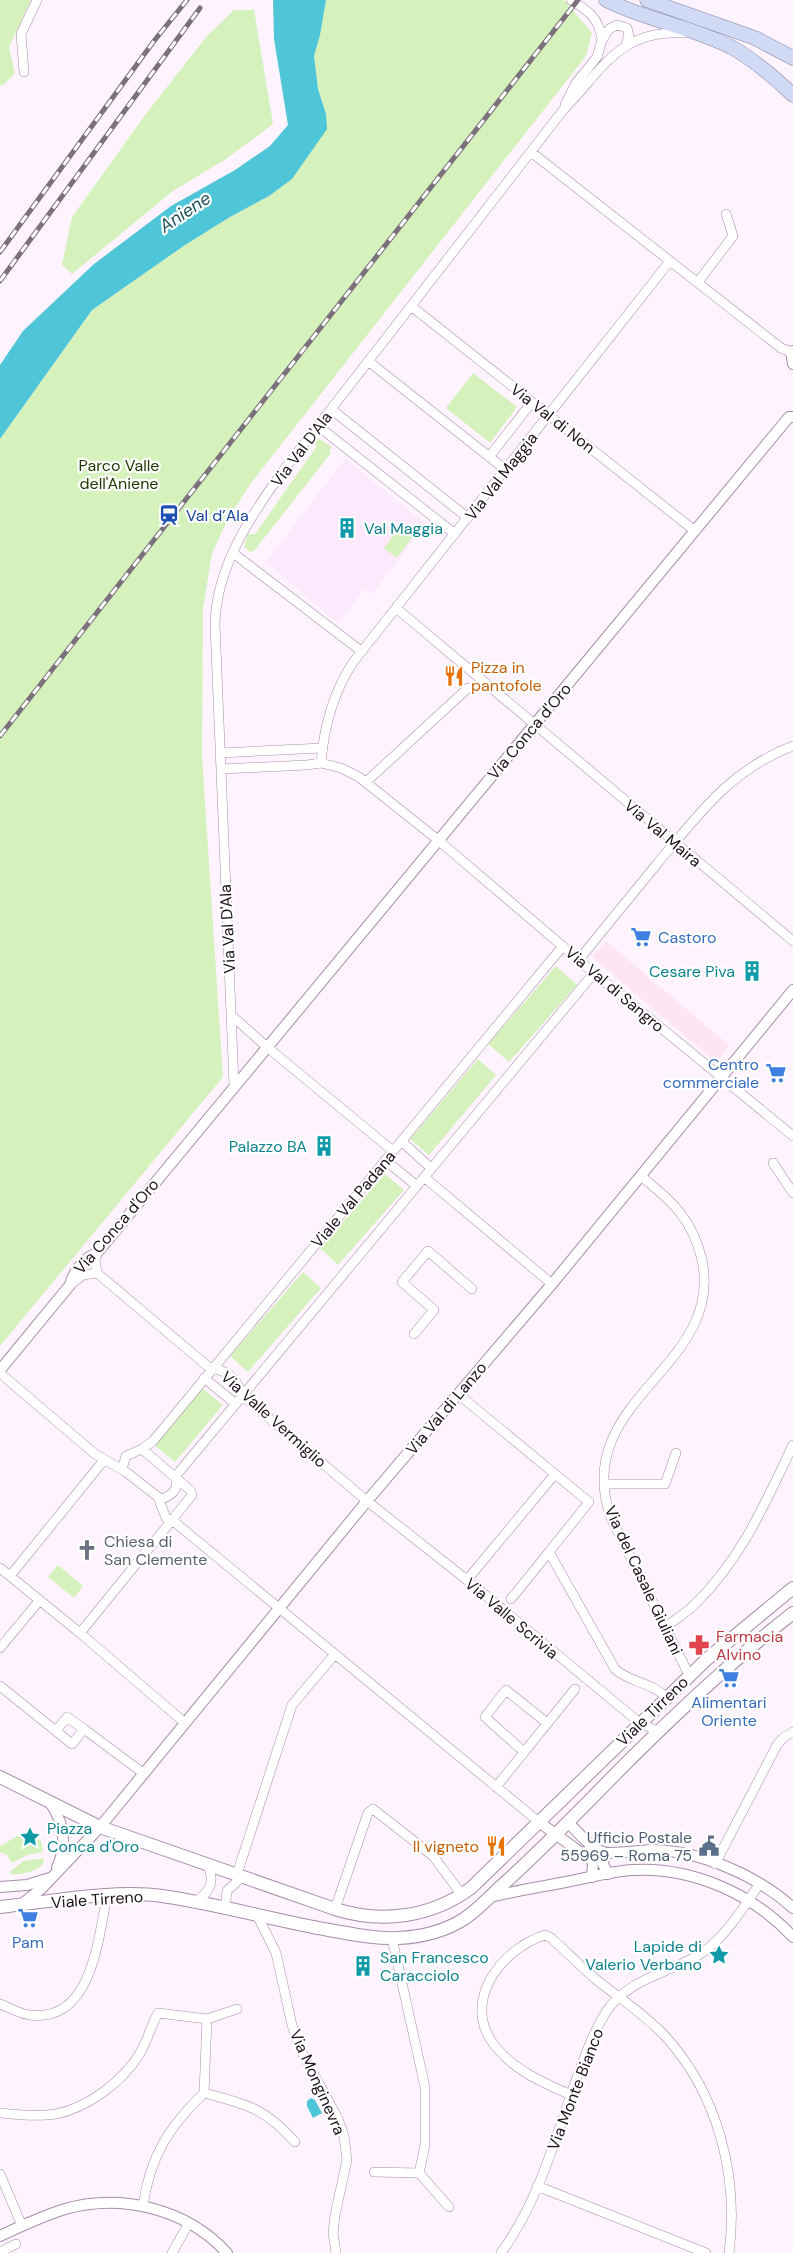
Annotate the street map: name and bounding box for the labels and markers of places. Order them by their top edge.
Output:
station icon: Val d’Ala [157,503,181,527]
place label: Val d’Ala [186,505,249,526]
building icon: Val Maggia [335,516,359,540]
place label: Val Maggia [364,518,443,539]
place label: Pizza in pantofole [471,657,542,696]
restaurant icon: Pizza in pantofole [442,664,466,688]
supermarket icon: Castoro [629,925,653,949]
place label: Castoro [658,927,717,948]
building icon: Cesare Piva [740,959,764,983]
place label: Cesare Piva [649,961,735,982]
place label: Centro commerciale [663,1054,759,1093]
supermarket icon: Centro commerciale [764,1061,788,1085]
building icon: Palazzo BA [312,1134,336,1158]
place label: Palazzo BA [229,1136,307,1157]
place label: Chiesa di San Clemente [104,1531,207,1570]
church icon: Chiesa di San Clemente [75,1538,99,1562]
place label: Farmacia Alvino [716,1626,783,1665]
pharmacy icon: Farmacia Alvino [687,1633,711,1657]
supermarket icon: Alimentari Oriente [717,1666,741,1690]
place label: Alimentari Oriente [691,1692,767,1731]
place label: Piazza Conca d'Oro [47,1818,139,1857]
place icon: Piazza Conca d'Oro [18,1825,42,1849]
place label: Ufficio Postale 55969 – Roma 75 [560,1827,692,1866]
restaurant icon: Il vigneto [484,1834,508,1858]
public building icon: Ufficio Postale 55969 – Roma 75 [697,1834,721,1858]
place label: Il vigneto [413,1836,479,1857]
supermarket icon: Pam [16,1906,40,1930]
place label: Pam [12,1932,44,1953]
place label: Lapide di Valerio Verbano [585,1936,702,1975]
place icon: Lapide di Valerio Verbano [707,1943,731,1967]
place label: San Francesco Caracciolo [380,1947,489,1986]
building icon: San Francesco Caracciolo [351,1954,375,1978]

